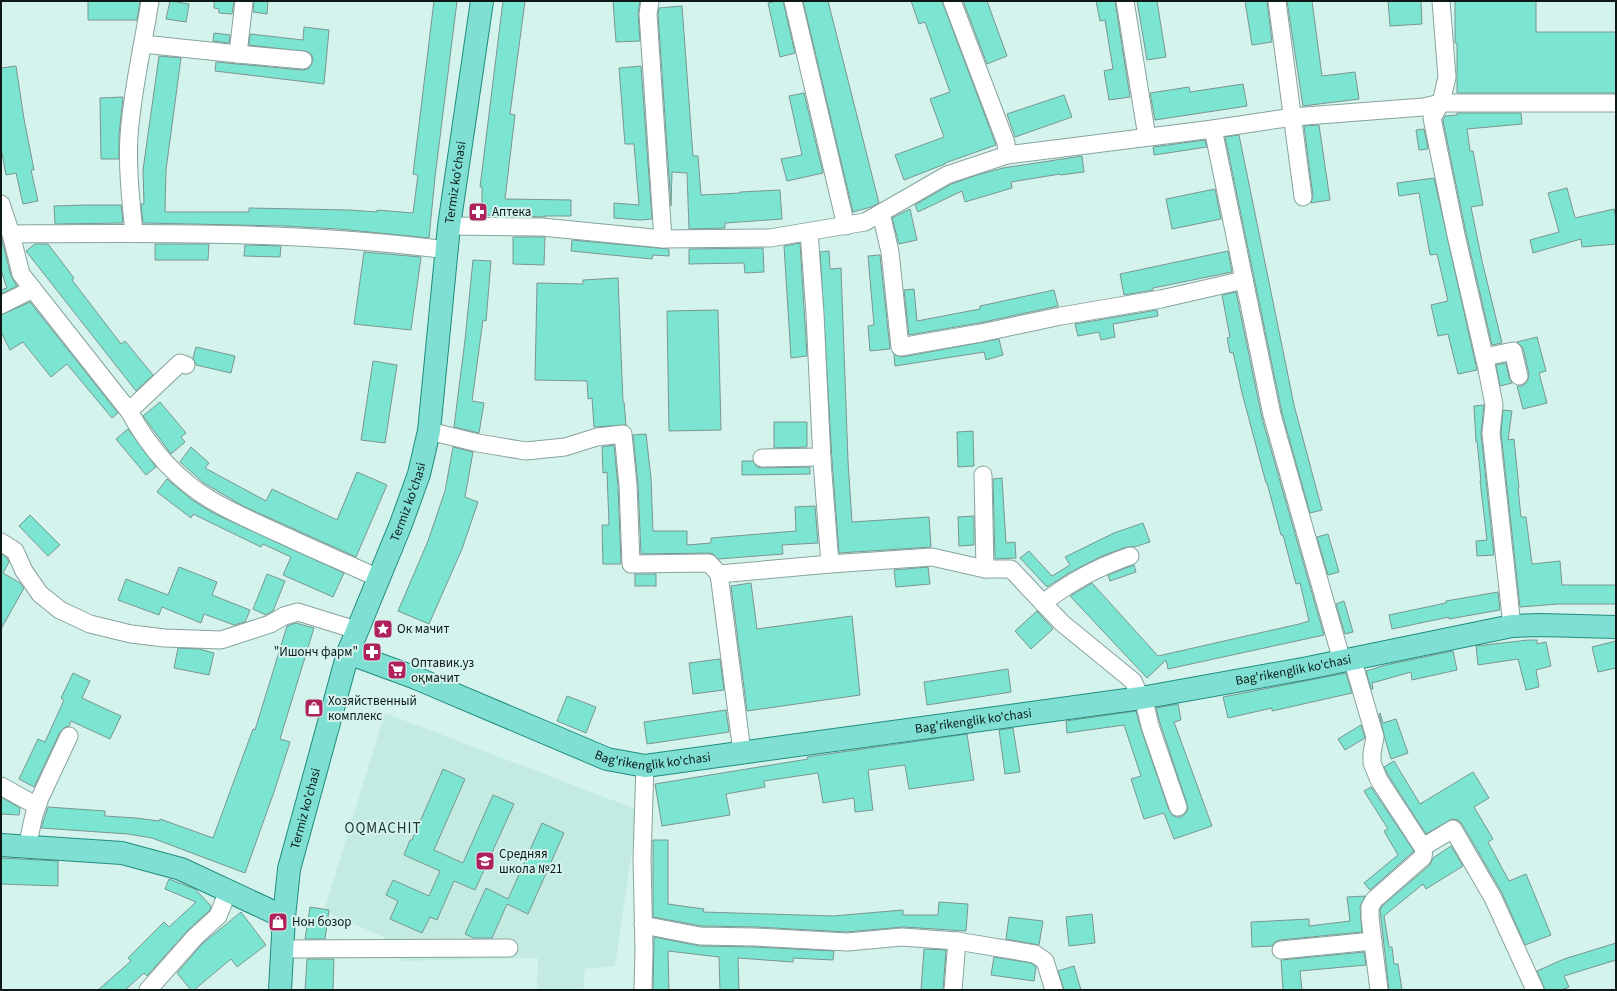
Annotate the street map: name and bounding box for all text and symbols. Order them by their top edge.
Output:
street label: Termiz ko'chasi [440,140,470,225]
pharmacy icon: Аптека [467,201,489,223]
place label: Аптека [492,203,531,221]
street label: Termiz ko'chasi [386,461,430,544]
place icon: Ок мачит [372,618,394,640]
place label: Ок мачит [397,620,449,638]
pharmacy icon: "Ишонч фарм" [361,641,383,663]
place label: "Ишонч фарм" [274,643,358,661]
street label: Bag'rikenglik ko'chasi [1234,650,1353,690]
place label: Оптавик.уз оқмачит [411,654,474,687]
supermarket icon: Оптавик.уз оқмачит [386,659,408,681]
place label: Хозяйственный комплекс [328,692,417,725]
shop icon: Хозяйственный комплекс [303,697,325,719]
street label: Bag'rikenglik ko'chasi [914,704,1033,738]
street label: Bag'rikenglik ko'chasi [592,746,712,775]
street label: Termiz ko'chasi [286,766,325,851]
district label: OQMACHIT [344,818,422,839]
place label: Средняя школа №21 [499,845,563,878]
school or university icon: Средняя школа №21 [474,850,496,872]
shop icon: Нон бозор [267,911,289,933]
place label: Нон бозор [292,913,352,931]

